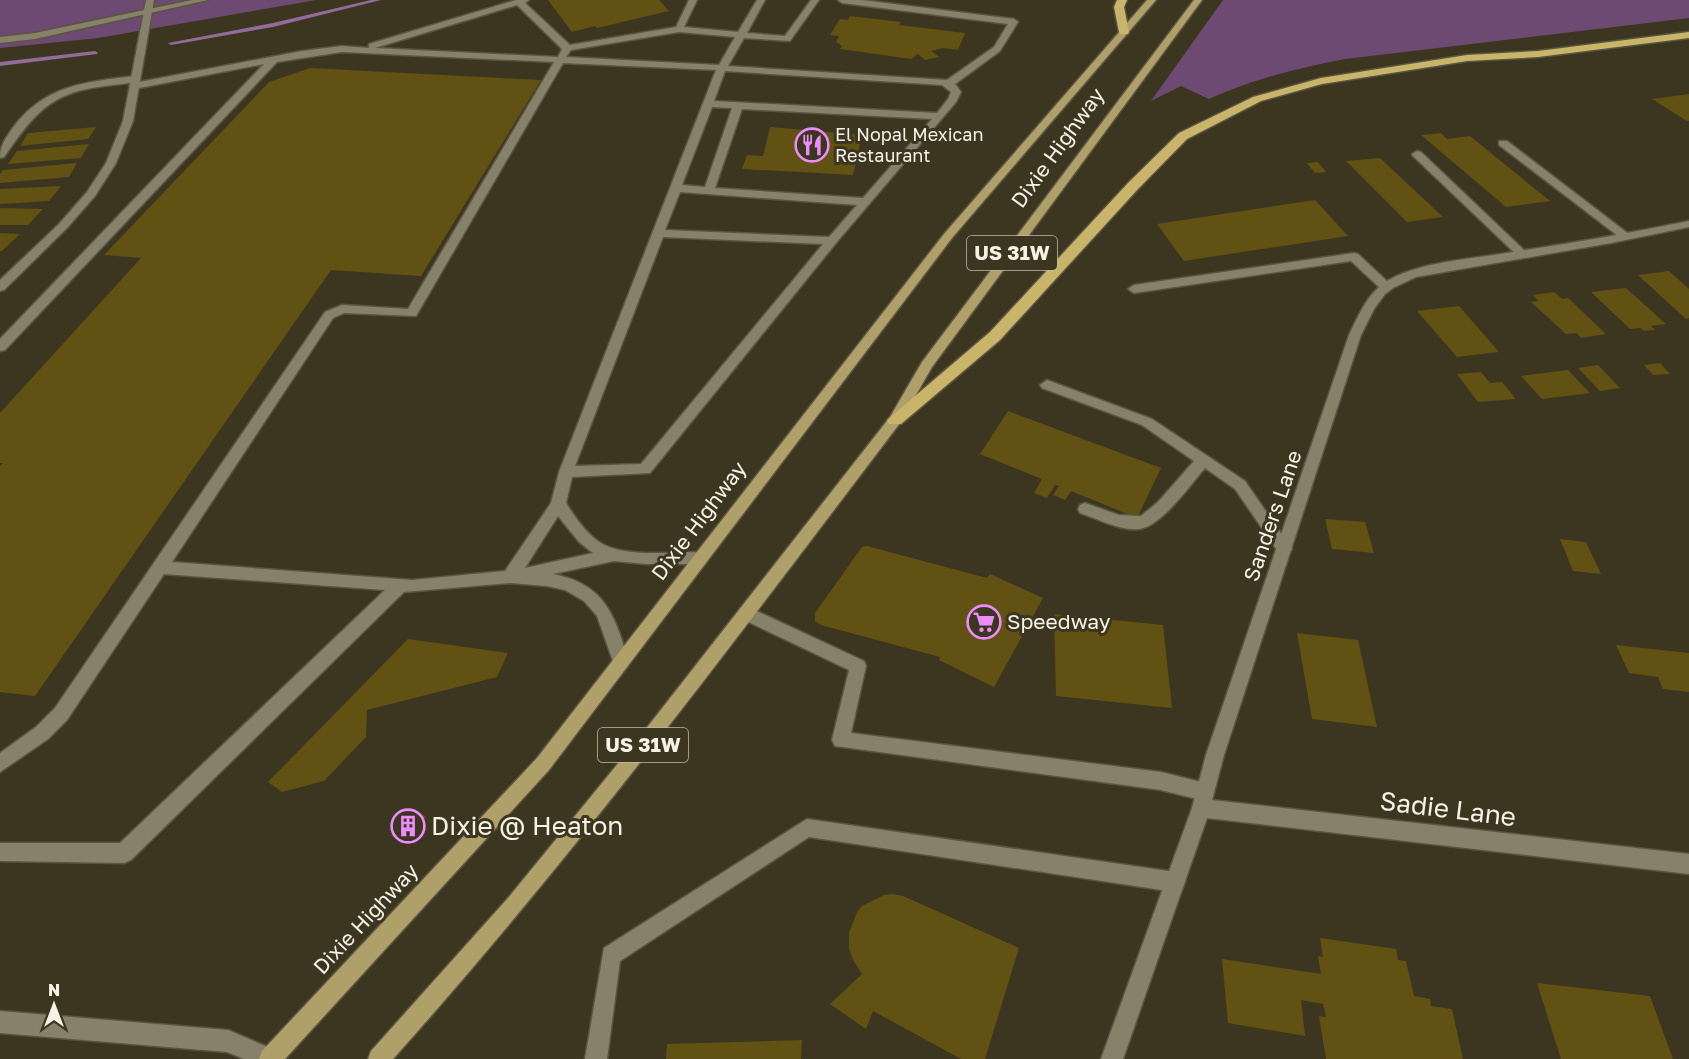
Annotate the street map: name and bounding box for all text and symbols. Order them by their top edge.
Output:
street label: Dixie Highway [1005,82,1110,212]
place label: El Nopal Mexican Restaurant [835,123,984,166]
restaurant icon: El Nopal Mexican Restaurant [794,127,830,163]
road number: US 31W [967,236,1057,270]
street label: Sanders Lane [1237,447,1307,585]
street label: Dixie Highway [645,456,751,585]
supermarket icon: Speedway [966,604,1002,640]
place label: Speedway [1007,608,1111,634]
road number: US 31W [598,728,688,762]
street label: Sadie Lane [1378,785,1518,832]
building icon: Dixie @ Heaton [390,808,426,844]
place label: Dixie @ Heaton [431,810,623,841]
street label: Dixie Highway [307,857,423,979]
north arrow [24,975,84,1035]
text: N [48,980,60,1000]

